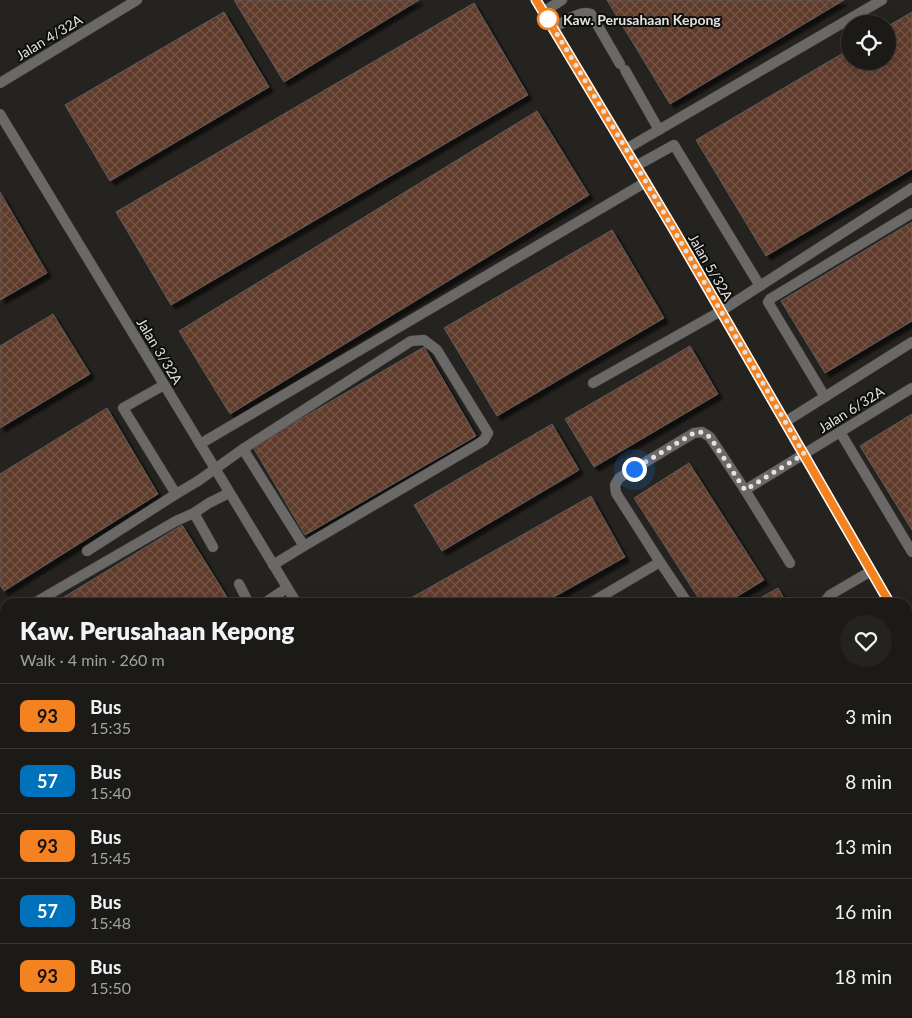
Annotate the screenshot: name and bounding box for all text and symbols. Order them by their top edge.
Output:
marker: Kaw. Perusahaan Kepong [537,8,559,30]
street label: Jalan 4/32A [13,10,86,63]
place label: Kaw. Perusahaan Kepong [563,11,721,28]
map controls [841,15,896,70]
button: locate [841,15,896,70]
street label: Jalan 5/32A [685,231,737,304]
street label: Jalan 3/32A [134,315,187,388]
street label: Jalan 6/32A [815,382,887,436]
your location [622,457,647,482]
button: heart [840,615,892,667]
text: Kaw. Perusahaan Kepong [20,616,294,645]
text: Walk · 4 min · 260 m [20,650,165,669]
text: Bus [90,695,121,718]
text: 93 [37,705,58,727]
text: 3 min [845,705,892,728]
text: 15:35 [90,718,131,737]
text: Bus [90,760,121,783]
text: 57 [37,770,58,792]
text: 8 min [845,770,892,793]
text: 15:40 [90,783,131,802]
text: Bus [90,825,121,848]
text: 93 [37,835,58,857]
text: 13 min [834,835,892,858]
text: 15:45 [90,848,131,867]
text: Bus [90,890,121,913]
text: 57 [37,900,58,922]
text: 16 min [834,900,892,923]
text: 15:48 [90,913,131,932]
text: Bus [90,955,121,978]
text: 93 [37,965,58,987]
text: 18 min [834,965,892,988]
text: 15:50 [90,978,131,997]

